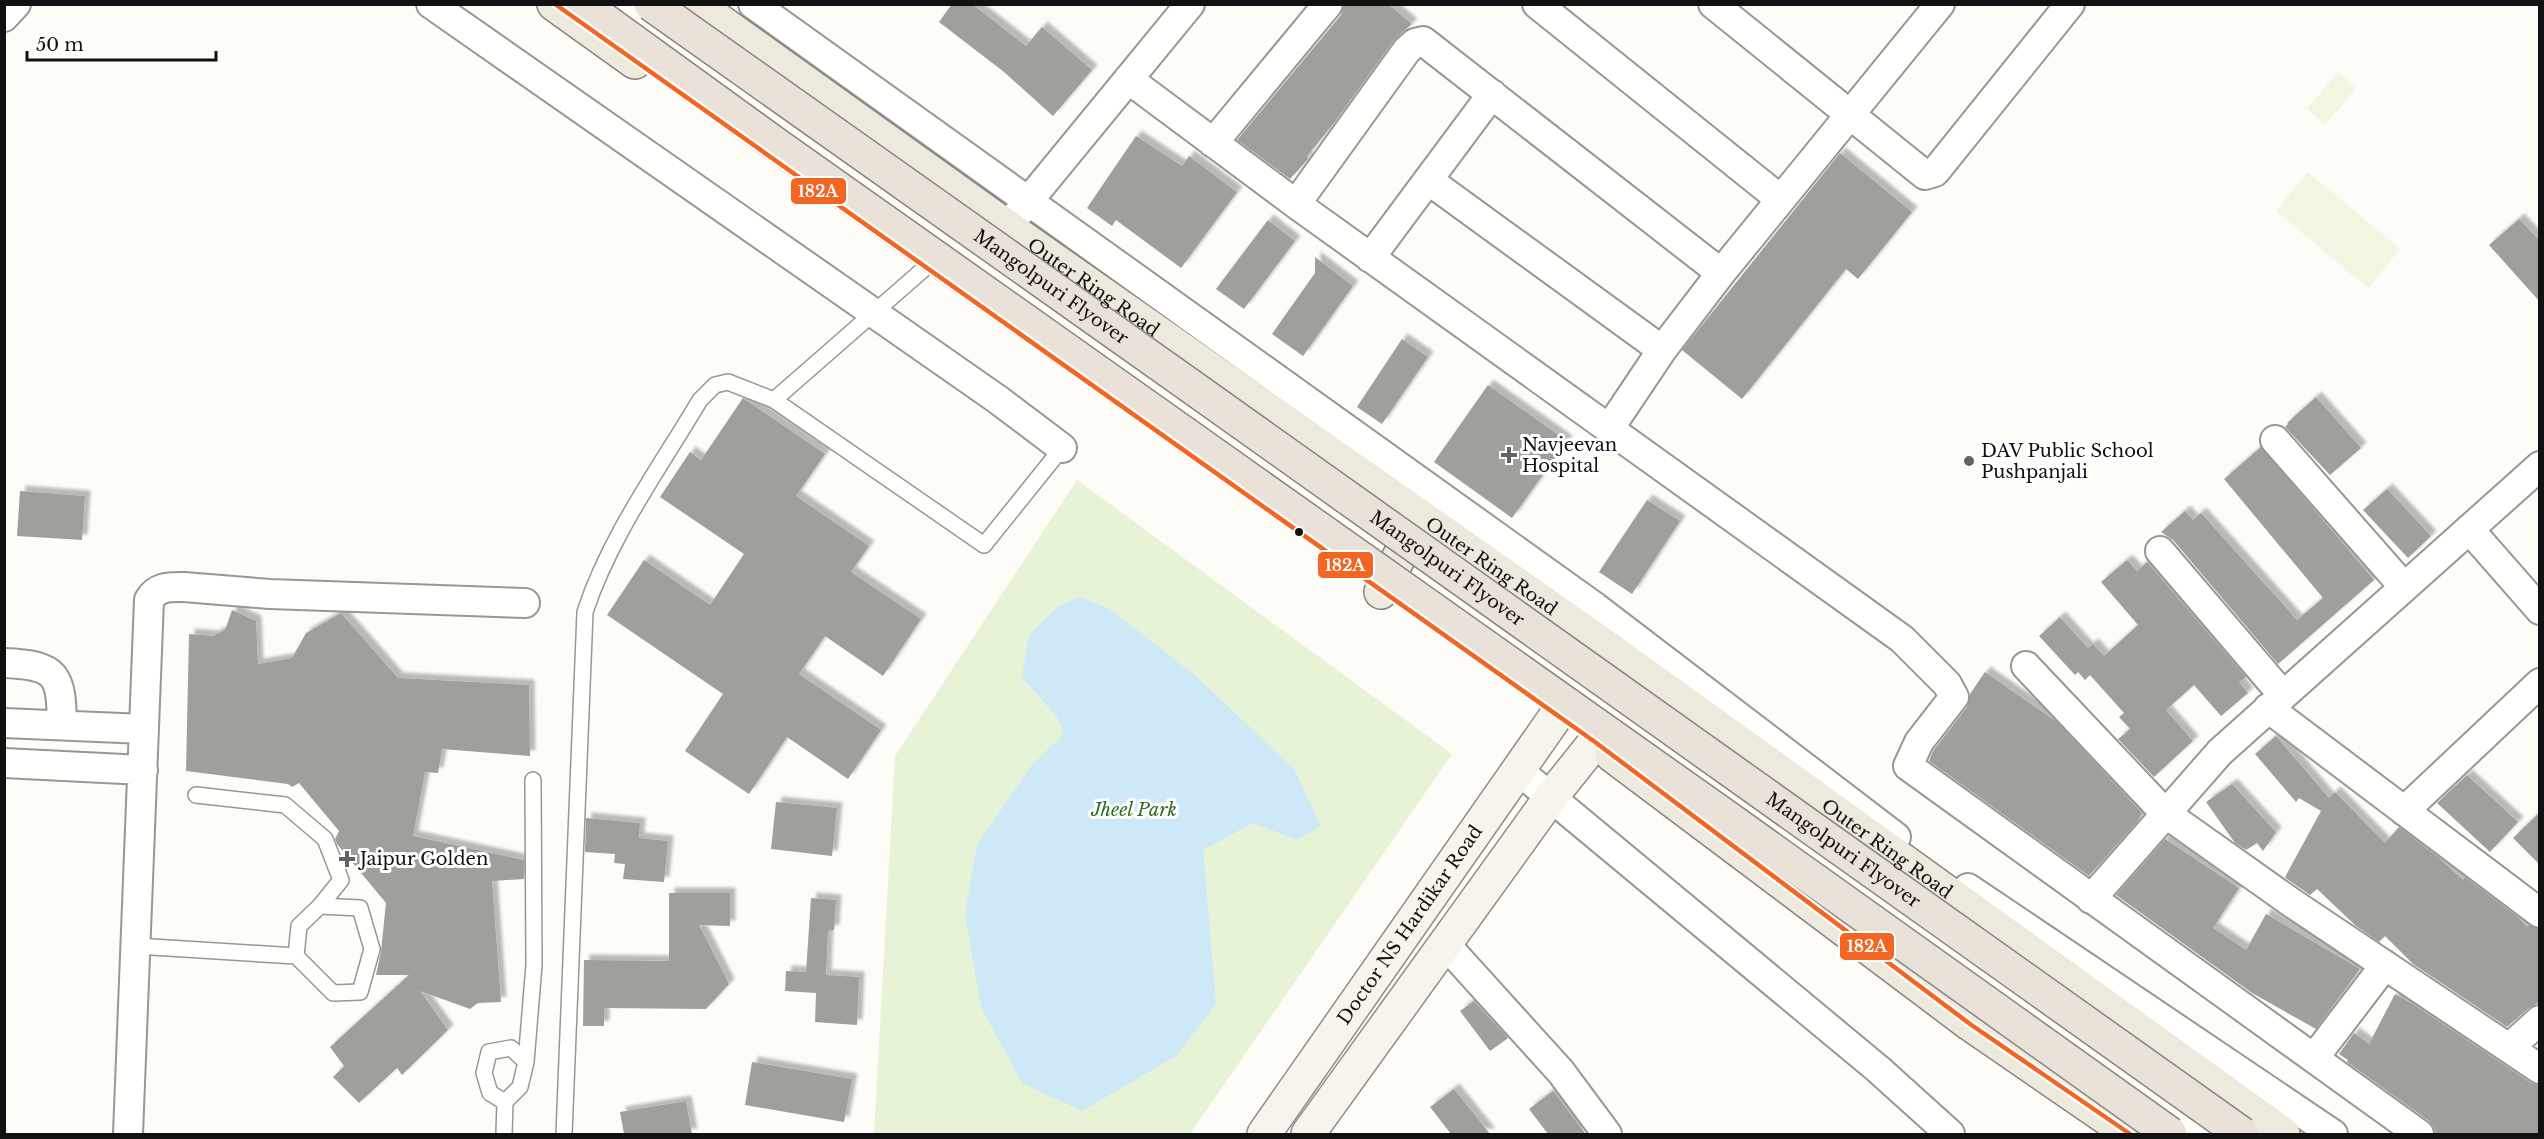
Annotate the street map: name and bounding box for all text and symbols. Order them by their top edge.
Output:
scale bar [27,24,216,62]
text: 50 m [36,34,84,56]
line badge: 182A [790,177,847,205]
text: 182A [798,181,839,201]
street label: Mangolpuri Flyover [969,225,1133,350]
street label: Outer Ring Road [1023,234,1163,341]
place label: Navjeevan Hospital [1522,434,1617,477]
place label: DAV Public School Pushpanjali [1981,440,2154,483]
marker: Navjeevan Hospital [1500,446,1518,464]
marker: DAV Public School Pushpanjali [1962,454,1976,468]
street label: Mangolpuri Flyover [1366,506,1529,631]
street label: Outer Ring Road [1421,513,1561,620]
unlabelled marker [1293,526,1305,538]
line badge: 182A [1317,551,1374,579]
text: 182A [1325,555,1366,575]
street label: Mangolpuri Flyover [1762,788,1925,913]
street label: Outer Ring Road [1817,794,1956,903]
park label: Jheel Park [1090,799,1177,821]
street label: Doctor NS Hardikar Road [1333,821,1487,1029]
place label: Jaipur Golden [358,848,488,870]
marker: Jaipur Golden [338,850,356,868]
line badge: 182A [1839,932,1895,961]
text: 182A [1847,936,1888,956]

